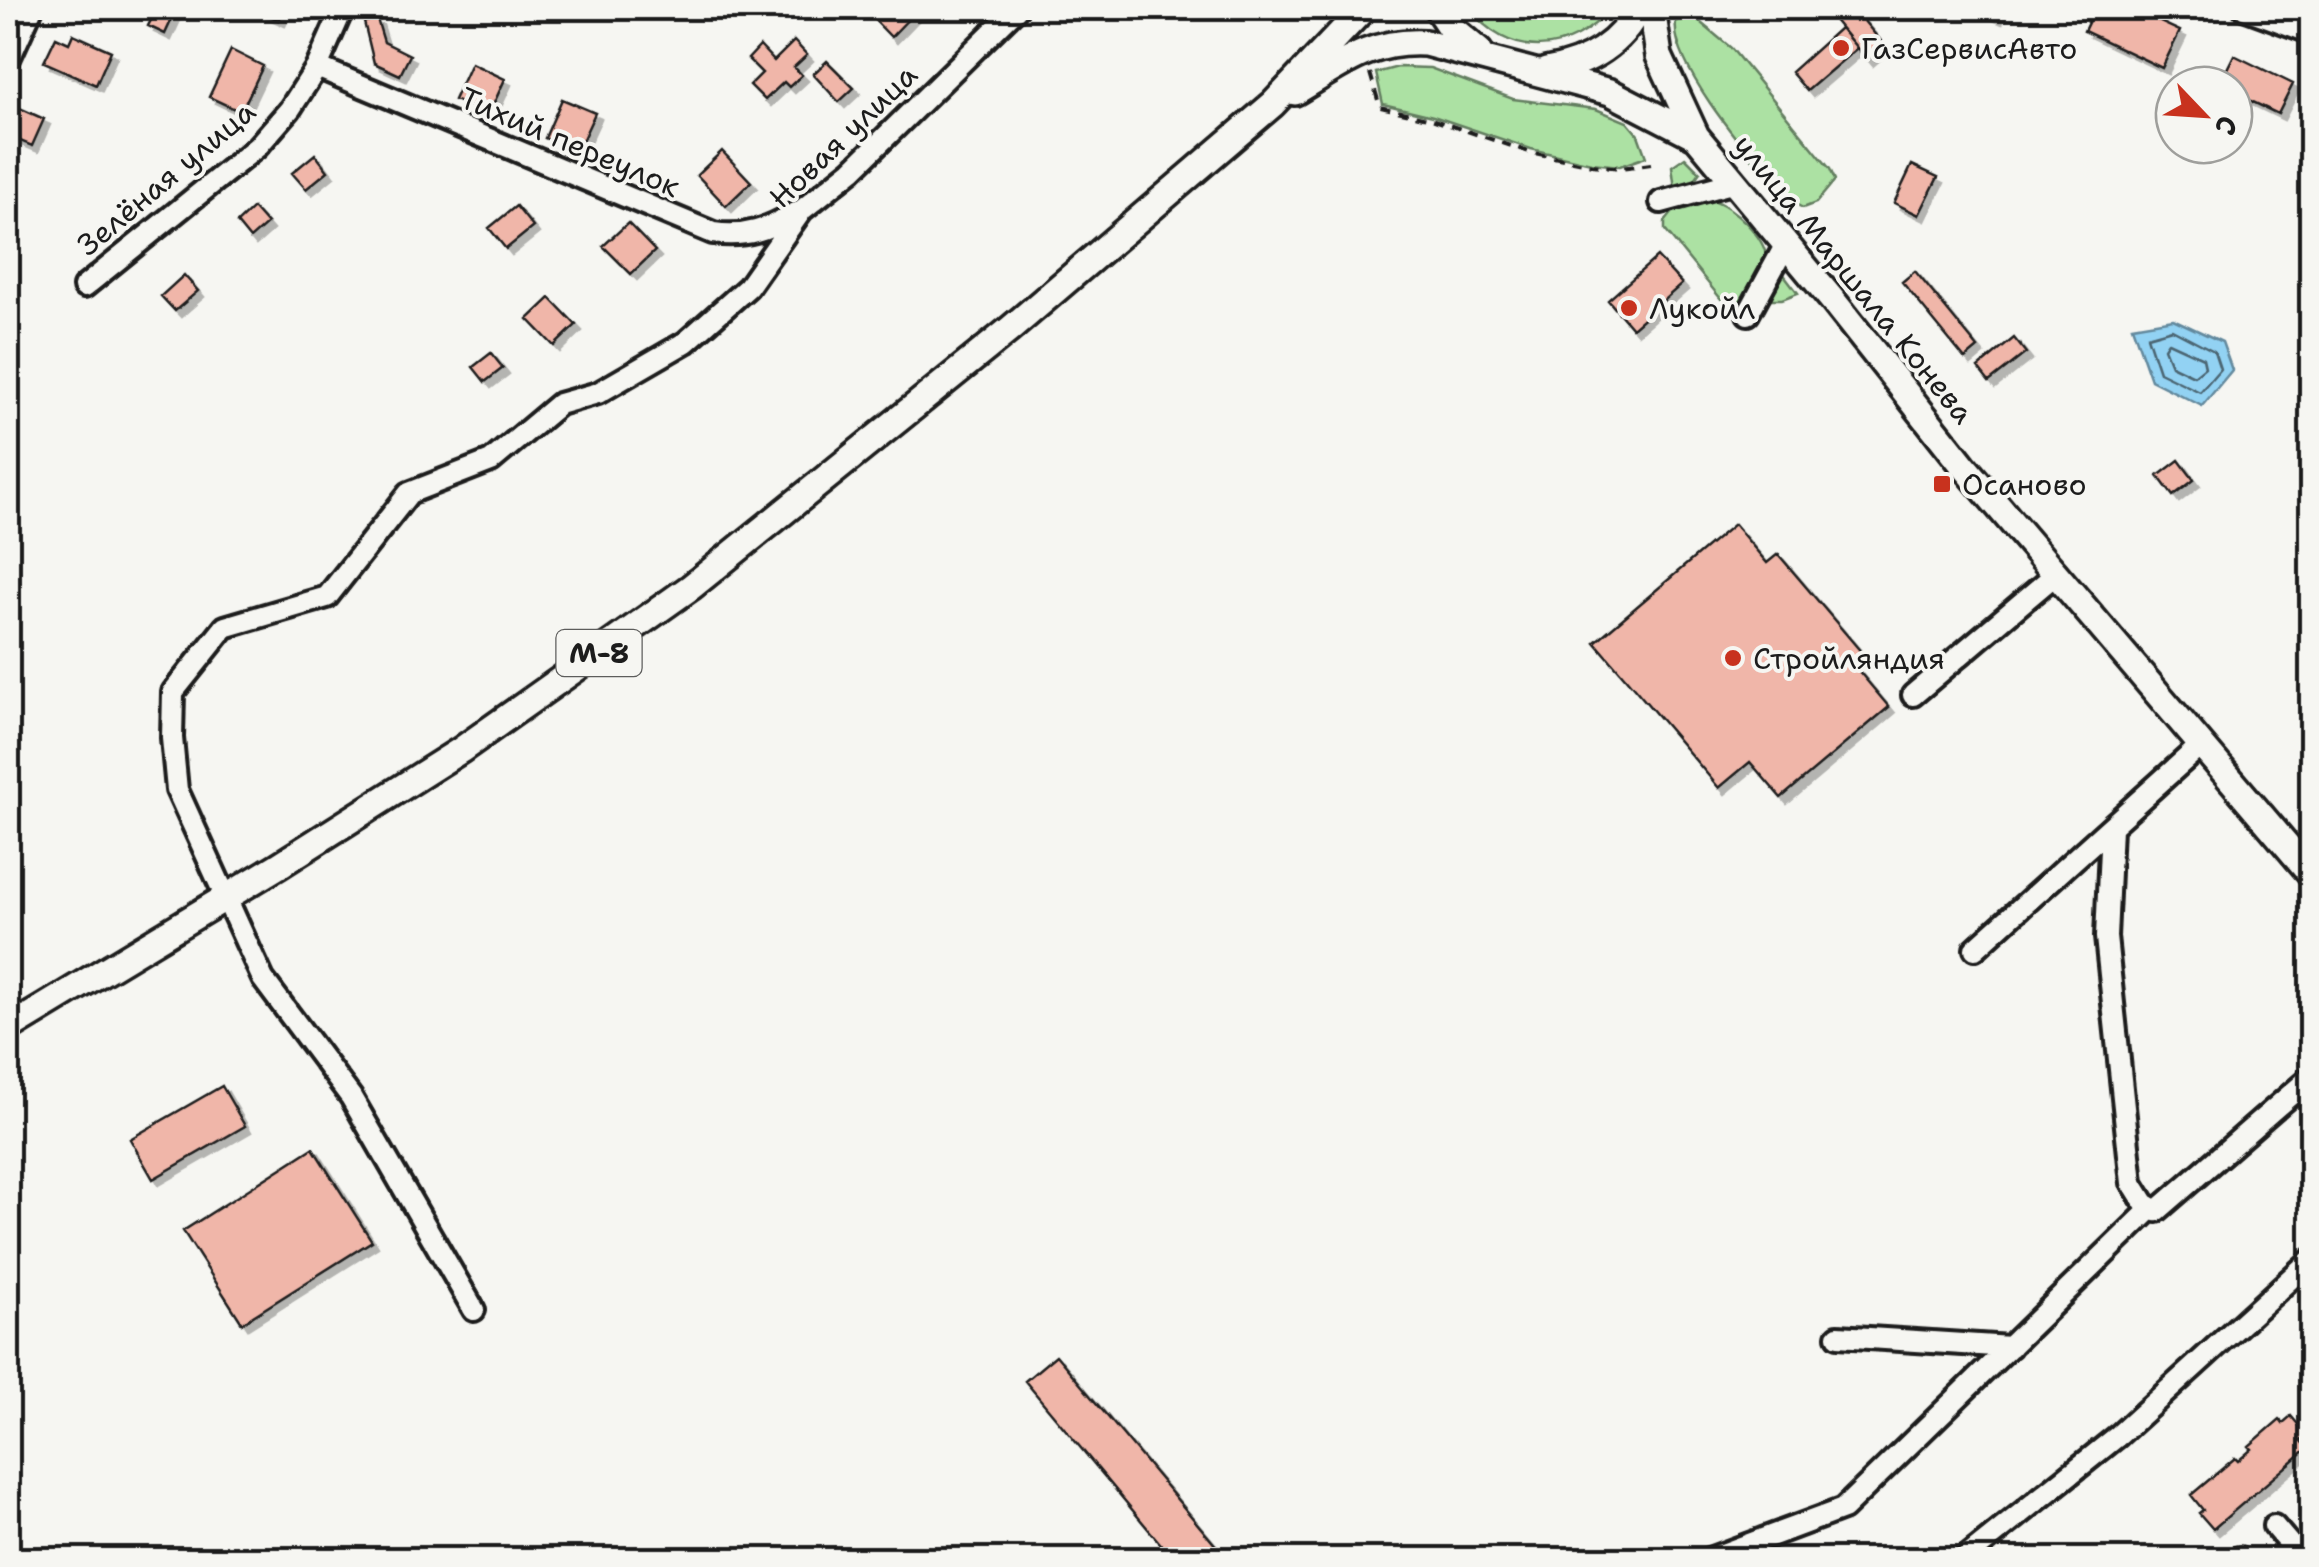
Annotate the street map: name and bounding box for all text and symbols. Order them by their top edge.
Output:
place label: ГазСервисАвто [1861,28,2077,69]
marker: ГазСервисАвто [1830,37,1852,59]
street label: Новая улица [760,54,926,217]
north arrow [2154,65,2254,165]
street label: Тихий переулок [454,77,686,207]
street label: Зелёная улица [68,91,264,265]
text: С [2206,110,2248,141]
street label: улица Маршала Конева [1724,126,1984,433]
place label: Лукойл [1649,288,1756,329]
marker: Лукойл [1618,297,1640,319]
place label: Осаново [1962,464,2087,505]
marker: Осаново [1931,473,1953,495]
road number: М-8 [556,630,642,676]
place label: Стройляндия [1753,638,1945,679]
marker: Стройляндия [1722,647,1744,669]

